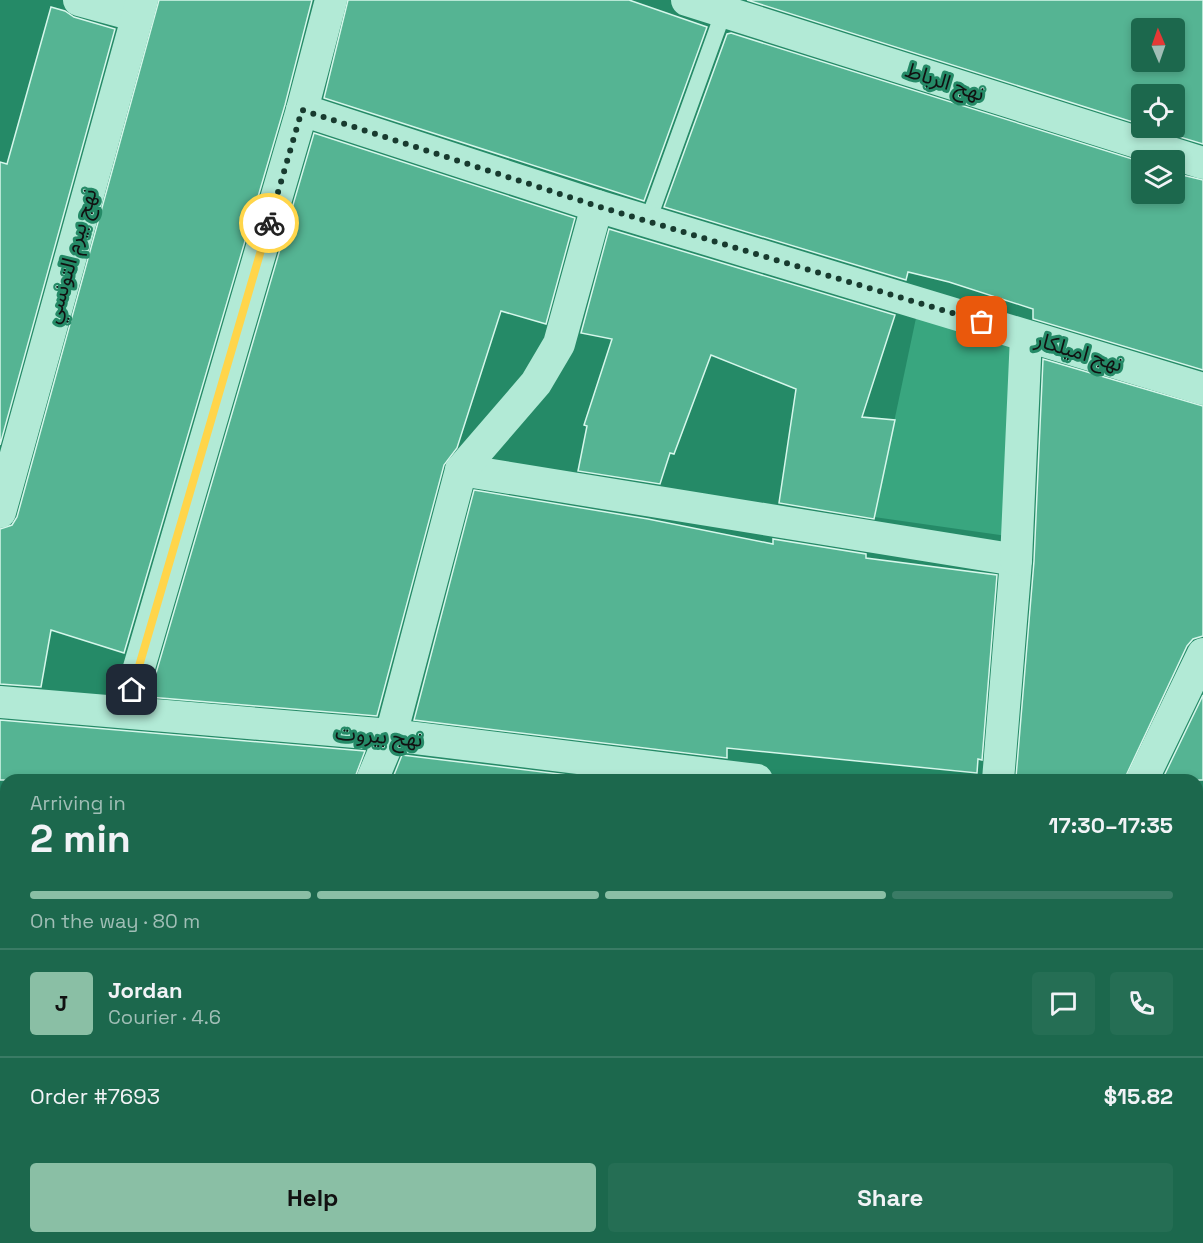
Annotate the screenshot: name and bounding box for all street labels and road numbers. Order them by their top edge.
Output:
street label: نهج الرباط [901,56,988,109]
street label: نهج بيرم التونسي [38,185,106,327]
street label: نهج اميلكار [1031,325,1126,379]
street label: نهج بيروت [334,718,424,755]

